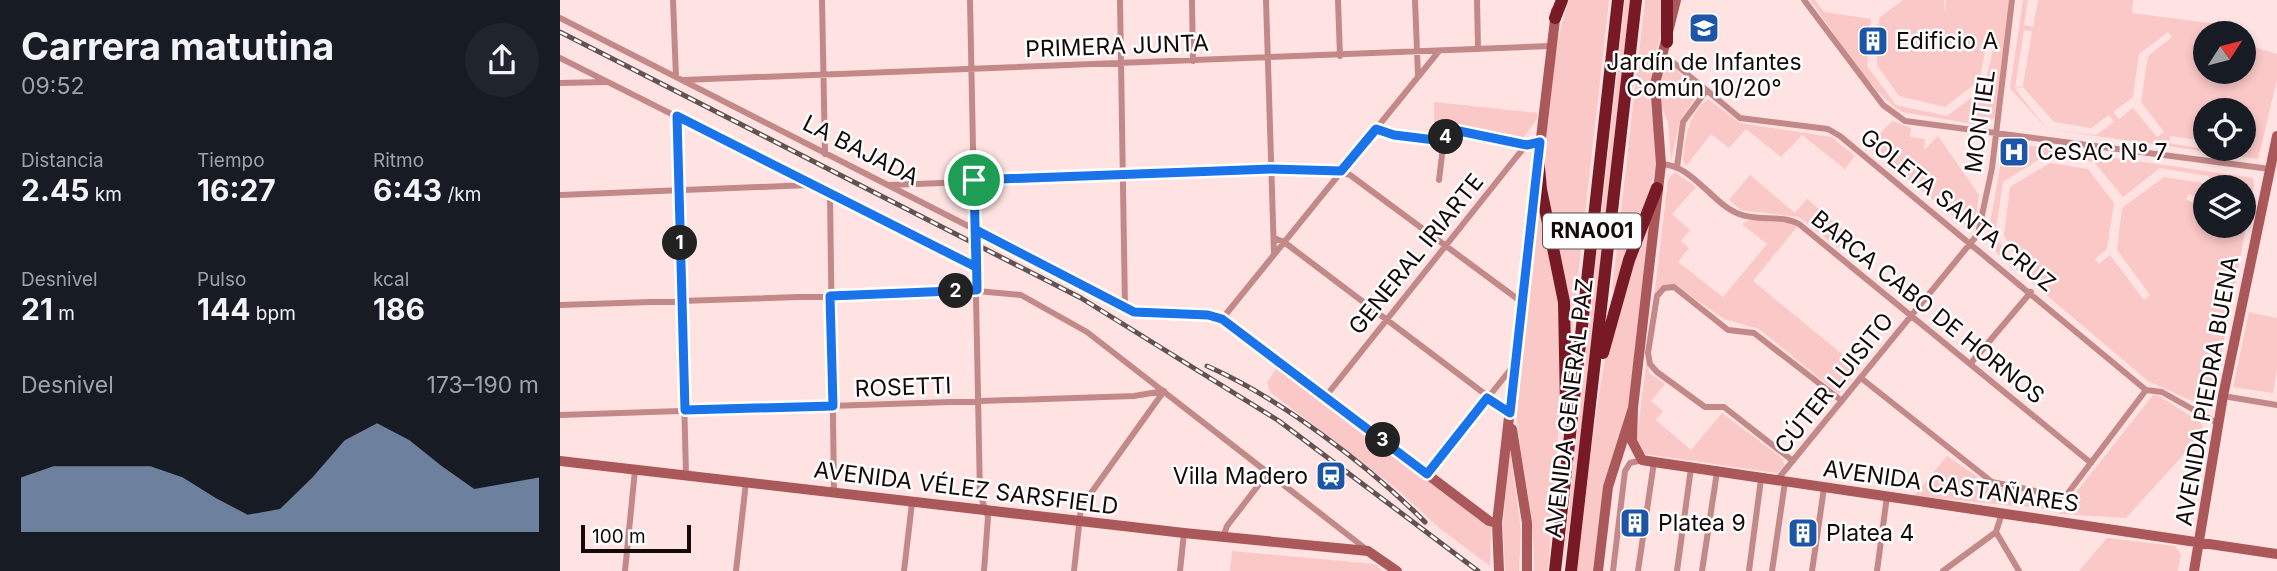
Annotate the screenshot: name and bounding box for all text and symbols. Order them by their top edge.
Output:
school or university icon: Jardín de Infantes Común 10/20° [1687,11,1721,45]
north arrow [2193,21,2256,84]
map controls [2193,21,2256,238]
text: Carrera matutina [21,23,334,69]
button: share [465,23,539,97]
building icon: Edificio A [1856,24,1890,58]
place label: Edificio A [1896,27,1999,55]
street label: PRIMERA JUNTA [1025,29,1209,63]
place label: Jardín de Infantes Común 10/20° [1606,48,1802,102]
street label: MONTIEL [1959,68,2001,174]
text: 09:52 [21,72,84,100]
button: locate [2193,98,2256,161]
street label: LA BAJADA [798,109,924,191]
pin: 4 [1428,120,1463,154]
street label: GOLETA SANTA CRUZ [1855,123,2061,297]
text: 4 [1439,125,1452,148]
hospital icon: CeSAC Nº 7 [1997,135,2031,169]
place label: CeSAC Nº 7 [2037,138,2168,166]
text: Distancia [21,149,104,172]
text: Tiempo [197,149,265,172]
text: Ritmo [373,149,424,172]
pin [944,150,1004,210]
icon: arrive [955,161,993,199]
street label: GENERAL IRIARTE [1343,168,1489,340]
text: 2.45 [21,172,89,208]
text: 16:27 [197,172,276,208]
text: 6:43 [373,172,442,208]
button: layers [2193,175,2256,238]
text: km [89,183,122,206]
text: /km [442,183,481,206]
street label: BARCA CABO DE HORNOS [1806,204,2050,410]
road number: RNA001 [1543,214,1641,248]
pin: 1 [662,226,698,260]
text: 1 [675,231,684,254]
street label: AVENIDA PIEDRA BUENA [2169,254,2245,528]
text: Desnivel [21,268,98,291]
text: Pulso [197,268,246,291]
text: kcal [373,268,409,291]
pin: 2 [938,274,974,308]
street label: AVENIDA GENERAL PAZ [1539,277,1599,539]
text: 2 [950,279,961,302]
text: 21 [21,291,53,327]
text: 144 [197,291,251,327]
text: 186 [373,291,425,327]
text: m [53,302,75,325]
text: bpm [251,302,296,325]
street label: CÚTER LUISITO [1769,307,1899,459]
text: Desnivel [21,371,114,399]
text: 173–190 m [427,371,539,399]
street label: ROSETTI [854,371,952,403]
pin: 3 [1366,422,1400,458]
text: 3 [1376,428,1389,451]
street label: AVENIDA CASTAÑARES [1821,454,2081,518]
street label: AVENIDA VÉLEZ SARSFIELD [812,455,1120,521]
station icon: Villa Madero [1314,459,1348,493]
place label: Villa Madero [1173,462,1308,490]
building icon: Platea 9 [1618,506,1652,540]
place label: Platea 9 [1658,509,1746,537]
building icon: Platea 4 [1786,516,1820,550]
place label: Platea 4 [1826,519,1914,547]
scale bar [581,522,691,554]
text: 100 m [592,525,646,548]

